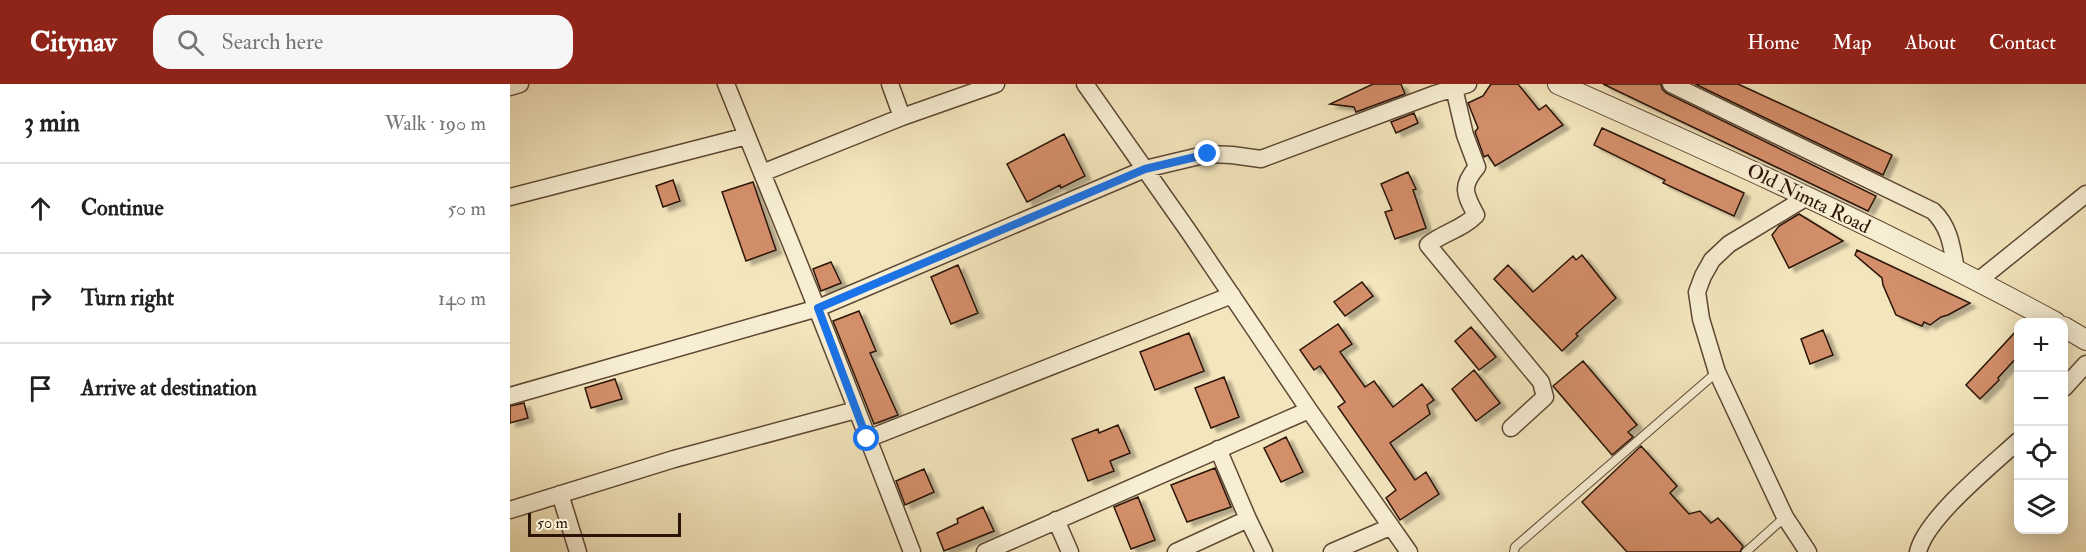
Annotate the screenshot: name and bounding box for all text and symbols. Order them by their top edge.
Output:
search box [153,15,573,69]
text: Citynav [30,25,117,60]
icon: search [174,26,207,59]
text: Search here [222,28,323,56]
text: Home [1747,29,1799,56]
text: Map [1832,29,1872,56]
text: About [1905,29,1956,56]
text: Contact [1989,29,2056,56]
text: 3 min [24,107,80,139]
text: Walk · 190 m [385,111,486,136]
route end [1194,140,1220,166]
street label: Old Nimta Road [1743,158,1875,239]
icon: ahead [24,192,57,225]
text: Continue [81,194,164,222]
text: 50 m [447,196,486,221]
icon: right [24,282,57,315]
text: Turn right [81,284,174,312]
text: 140 m [438,286,486,311]
map controls [2014,318,2068,534]
button: + [2014,318,2068,372]
icon: arrive [24,372,57,405]
button: − [2014,372,2068,426]
text: Arrive at destination [81,374,257,402]
route start [853,425,879,451]
button: locate [2014,426,2068,480]
button: layers [2014,480,2068,534]
scale bar [528,510,681,538]
text: 50 m [537,513,568,533]

